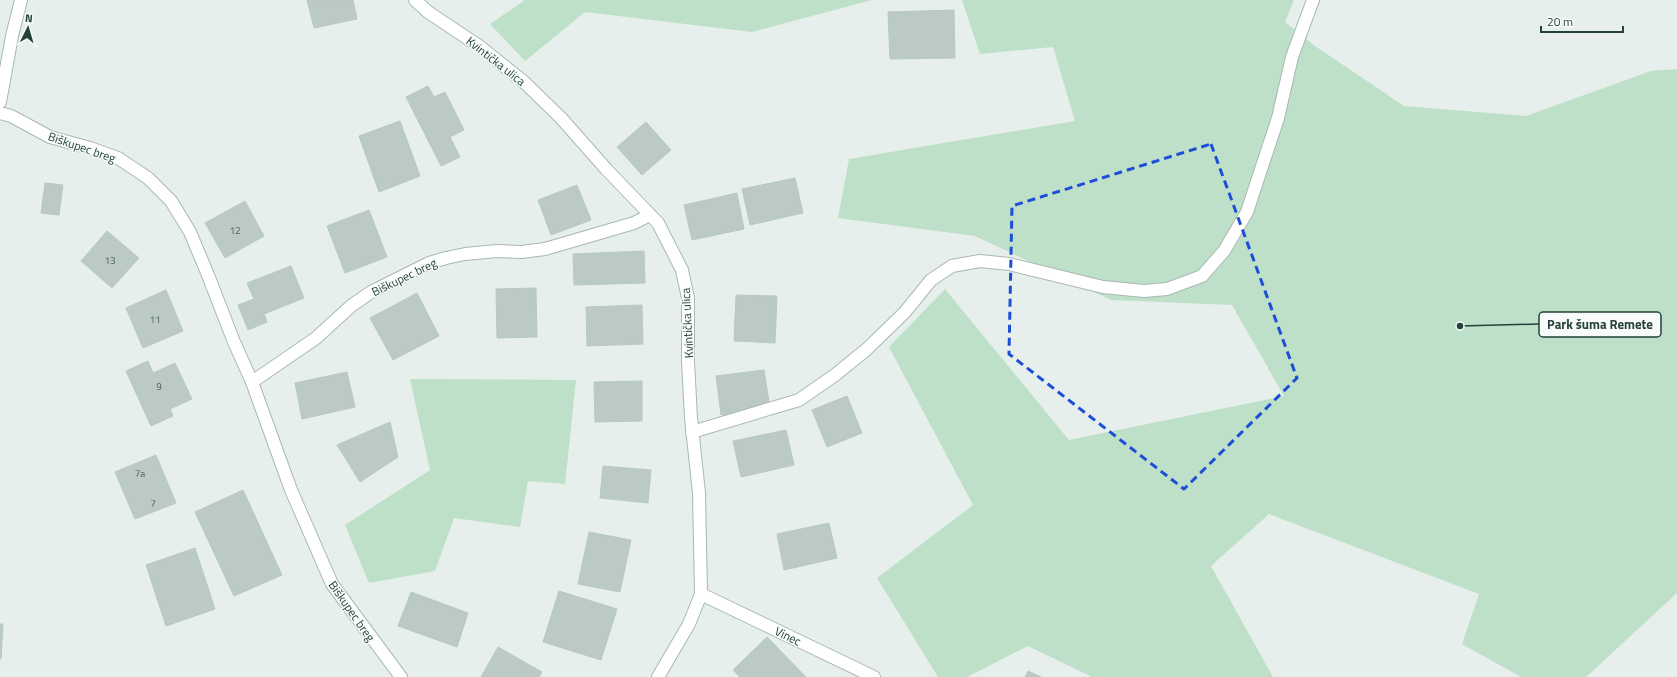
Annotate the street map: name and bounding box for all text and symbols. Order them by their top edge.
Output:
north arrow [8,8,48,48]
scale bar [1541,8,1623,34]
text: N [24,10,33,26]
text: 20 m [1547,12,1573,31]
street label: Kvintička ulica [462,32,530,90]
street label: Biškupec breg [46,127,118,167]
house number: 12 [229,223,241,238]
house number: 13 [104,253,116,268]
street label: Biškupec breg [368,253,440,301]
street label: Kvintička ulica [676,287,698,359]
house number: 11 [149,312,161,327]
callout: Park šuma Remete [1539,312,1661,337]
text: Park šuma Remete [1547,314,1653,334]
house number: 9 [156,379,162,394]
house number: 7a [135,466,145,481]
house number: 7 [150,496,156,511]
street label: Biškupec breg [324,577,380,645]
street label: Vinec [772,621,804,651]

